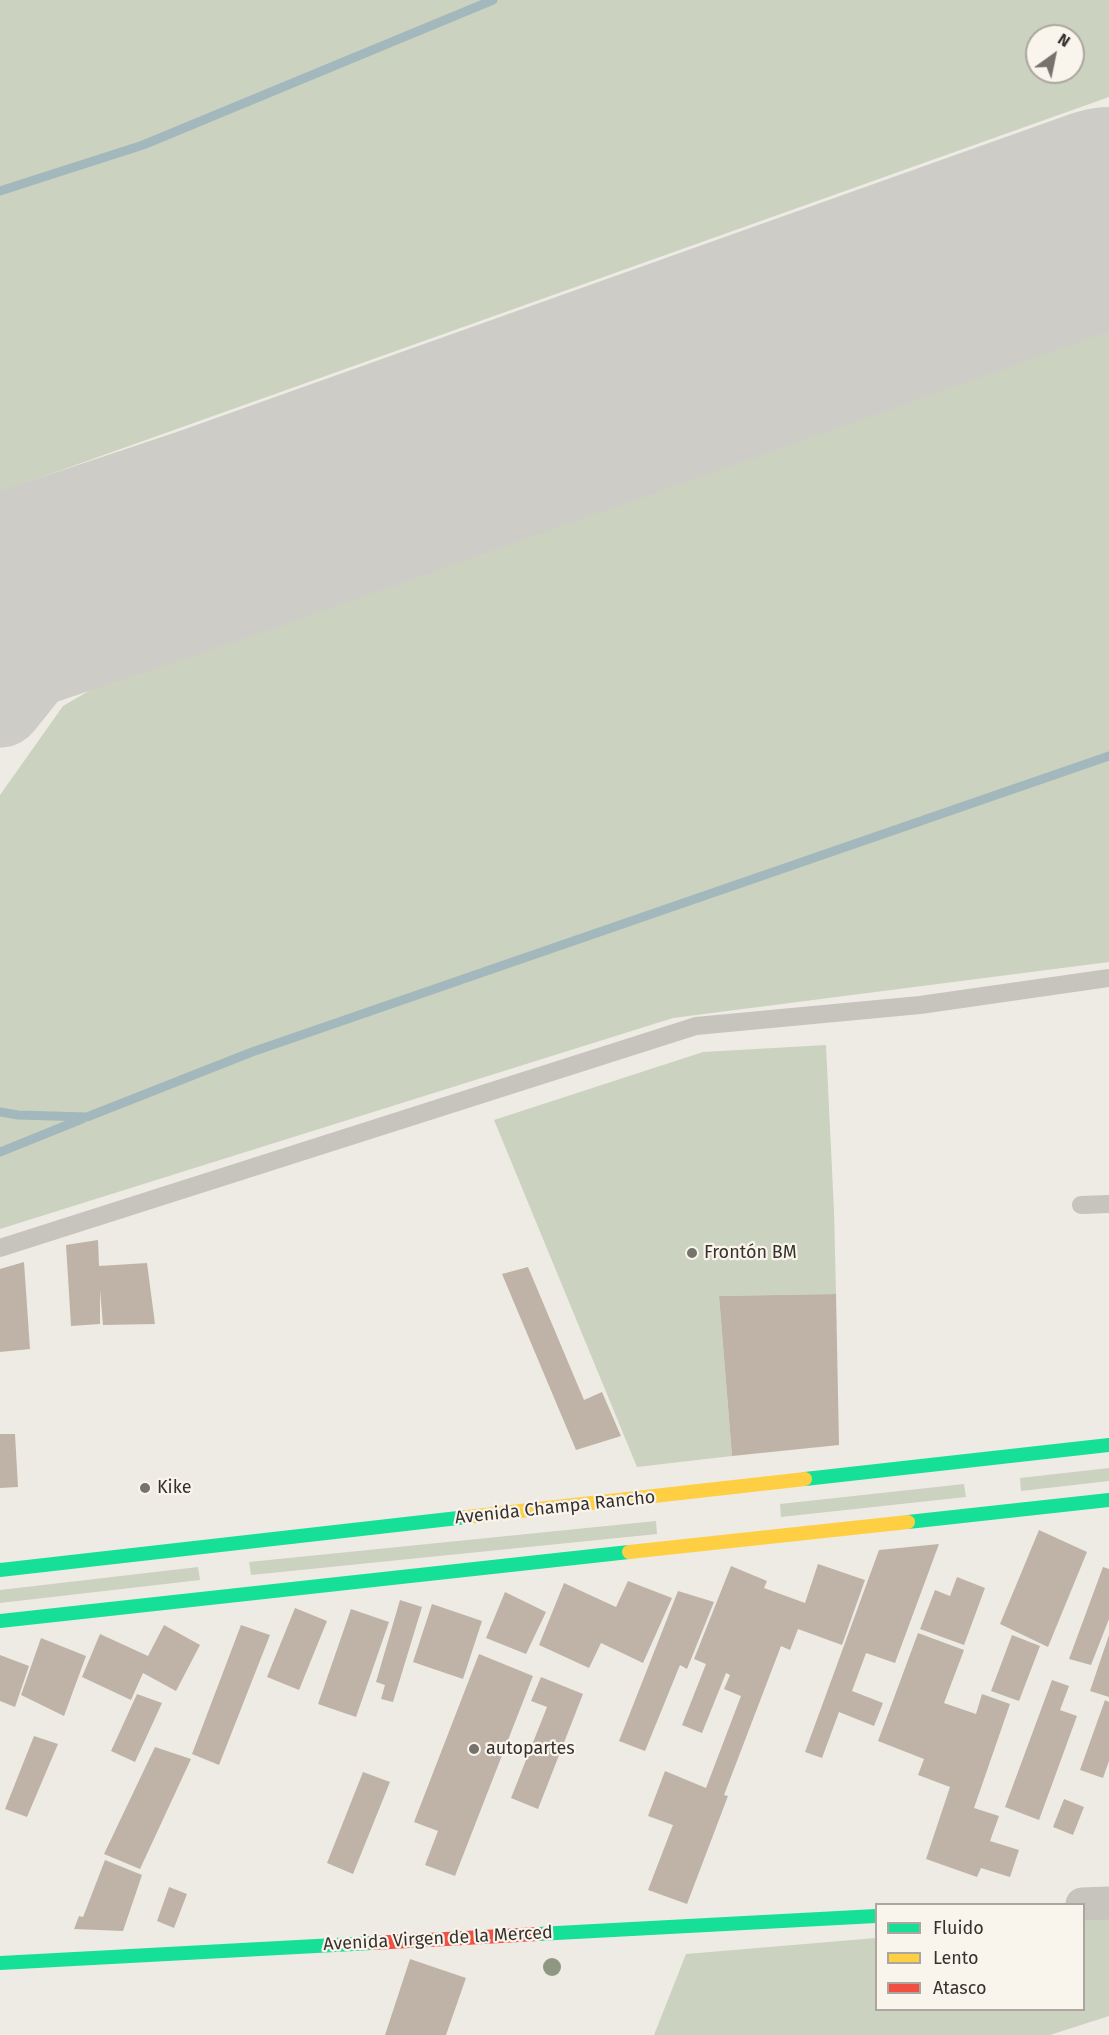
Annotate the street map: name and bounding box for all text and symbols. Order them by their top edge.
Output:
north arrow [1025,24,1085,84]
text: N [1054,29,1074,51]
place label: Frontón BM [704,1242,797,1264]
marker: Frontón BM [685,1246,699,1260]
place label: Kike [157,1477,192,1499]
marker: Kike [138,1481,152,1495]
street label: Avenida Champa Rancho [454,1487,656,1529]
place label: autopartes [486,1738,575,1760]
marker: autopartes [467,1742,481,1756]
legend [875,1903,1085,2011]
text: Fluido [933,1917,984,1939]
street label: Avenida Virgen de la Merced [323,1922,553,1956]
text: Lento [933,1947,979,1969]
text: Atasco [933,1977,986,1999]

